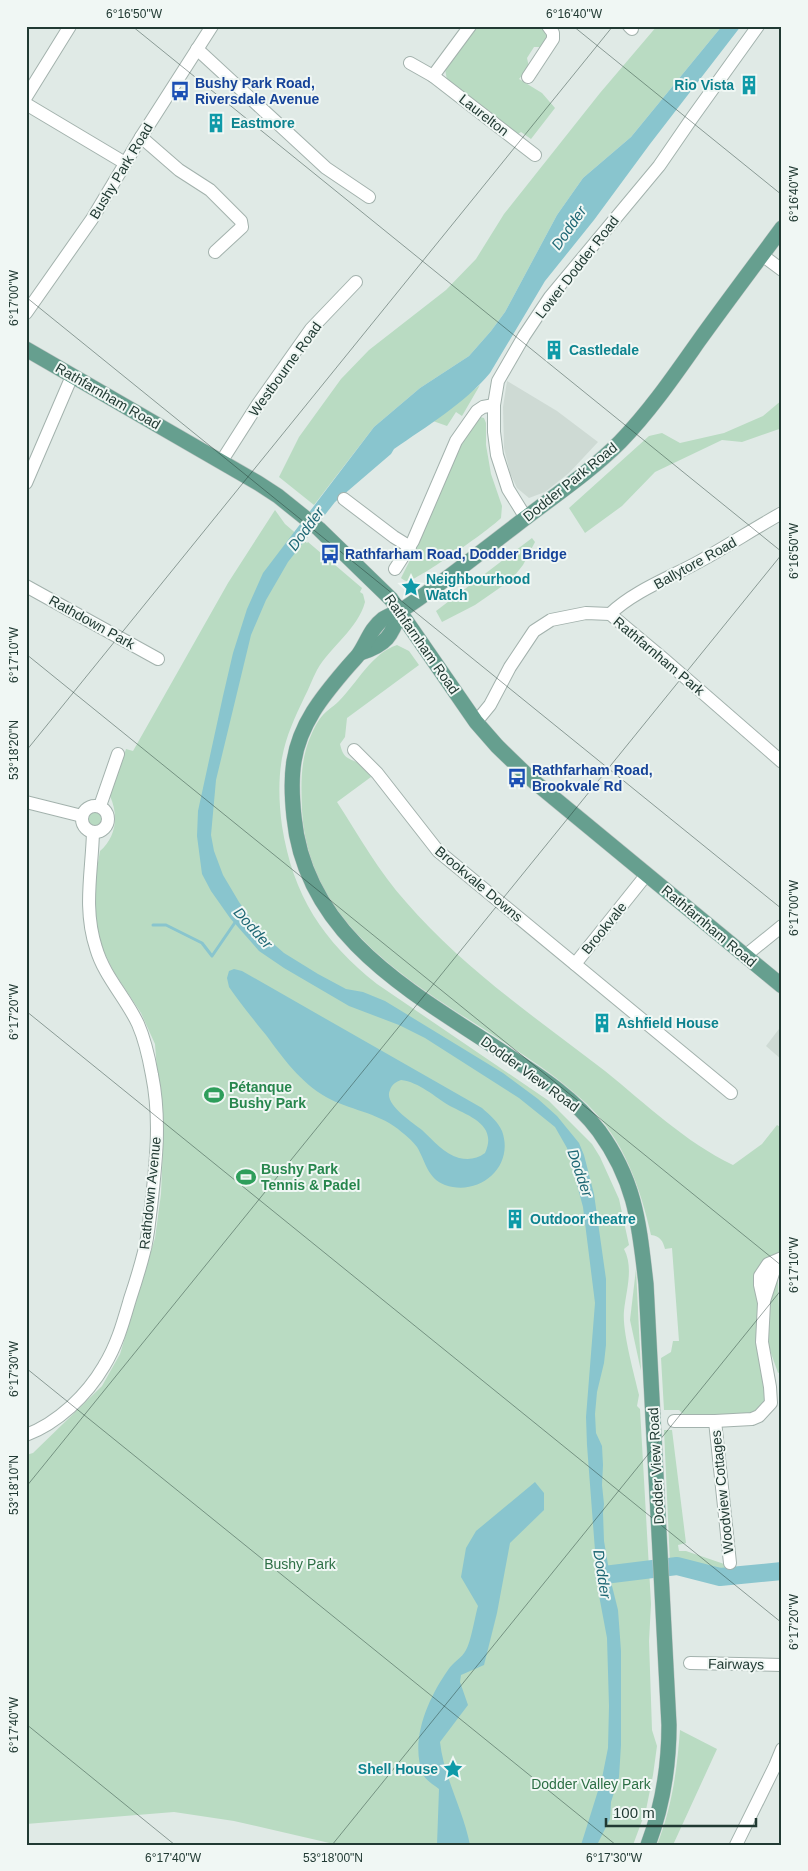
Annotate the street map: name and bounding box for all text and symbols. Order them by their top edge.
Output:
text: 6°16'50"W [106,7,163,21]
text: 6°16'40"W [546,7,603,21]
building icon: Rio Vista [738,74,760,96]
place label: Bushy Park Road, Riversdale Avenue [195,75,319,107]
place label: Rio Vista [674,77,734,93]
bus stop icon: Bushy Park Road, Riversdale Avenue [169,80,191,102]
street label: Laurelton [456,91,512,139]
building icon: Eastmore [205,112,227,134]
place label: Eastmore [231,115,295,131]
street label: Bushy Park Road [86,120,156,222]
text: 6°16'40"W [787,165,801,222]
water label: Dodder [548,202,590,253]
street label: Lower Dodder Road [532,213,622,321]
text: 6°17'00"W [7,269,21,326]
street label: Westbourne Road [245,319,325,419]
building icon: Castledale [543,339,565,361]
place label: Castledale [569,342,639,358]
street label: Rathfarnham Road [53,359,163,433]
street label: Dodder Park Road [520,439,620,525]
water label: Dodder [284,503,328,553]
text: 6°16'50"W [787,522,801,579]
street label: Ballytore Road [651,534,739,592]
bus stop icon: Rathfarham Road, Dodder Bridge [319,543,341,565]
place label: Rathfarham Road, Dodder Bridge [345,546,567,562]
place label: Neighbourhood Watch [426,571,530,603]
place icon: Neighbourhood Watch [400,576,422,598]
street label: Rathfarnham Road [382,591,462,697]
street label: Rathdown Park [46,592,139,653]
street label: Rathfarnham Park [610,613,708,699]
text: 6°17'10"W [7,626,21,683]
text: 53°18'20"N [7,720,21,780]
place label: Rathfarham Road, Brookvale Rd [532,762,653,794]
bus stop icon: Rathfarham Road, Brookvale Rd [506,767,528,789]
street label: Brookvale Downs [432,843,526,925]
text: 6°17'00"W [787,879,801,936]
street label: Rathfarnham Road [659,882,759,970]
street label: Brookvale [578,899,630,957]
water label: Dodder [231,904,277,952]
text: 6°17'20"W [7,983,21,1040]
building icon: Ashfield House [591,1012,613,1034]
place label: Ashfield House [617,1015,719,1031]
street label: Dodder View Road [478,1033,582,1115]
place label: Pétanque Bushy Park [229,1079,306,1111]
sports icon: Pétanque Bushy Park [203,1084,225,1106]
street label: Rathdown Avenue [136,1136,164,1250]
water label: Dodder [564,1147,597,1200]
place label: Bushy Park Tennis & Padel [261,1161,360,1193]
sports icon: Bushy Park Tennis & Padel [235,1166,257,1188]
building icon: Outdoor theatre [504,1208,526,1230]
place label: Outdoor theatre [530,1211,636,1227]
text: 6°17'10"W [787,1236,801,1293]
text: 6°17'30"W [7,1340,21,1397]
street label: Dodder View Road [645,1407,667,1525]
street label: Woodview Cottages [708,1429,736,1555]
text: 53°18'10"N [7,1455,21,1515]
water label: Dodder [590,1548,615,1601]
park label: Bushy Park [264,1556,337,1572]
text: 6°17'20"W [787,1593,801,1650]
street label: Fairways [708,1656,764,1672]
text: 6°17'40"W [7,1696,21,1753]
place icon: Shell House [442,1758,464,1780]
place label: Shell House [358,1761,438,1777]
park label: Dodder Valley Park [531,1776,652,1792]
scale bar [606,1796,756,1828]
text: 100 m [613,1804,655,1821]
text: 6°17'40"W [145,1851,202,1865]
text: 53°18'00"N [303,1851,363,1865]
text: 6°17'30"W [586,1851,643,1865]

